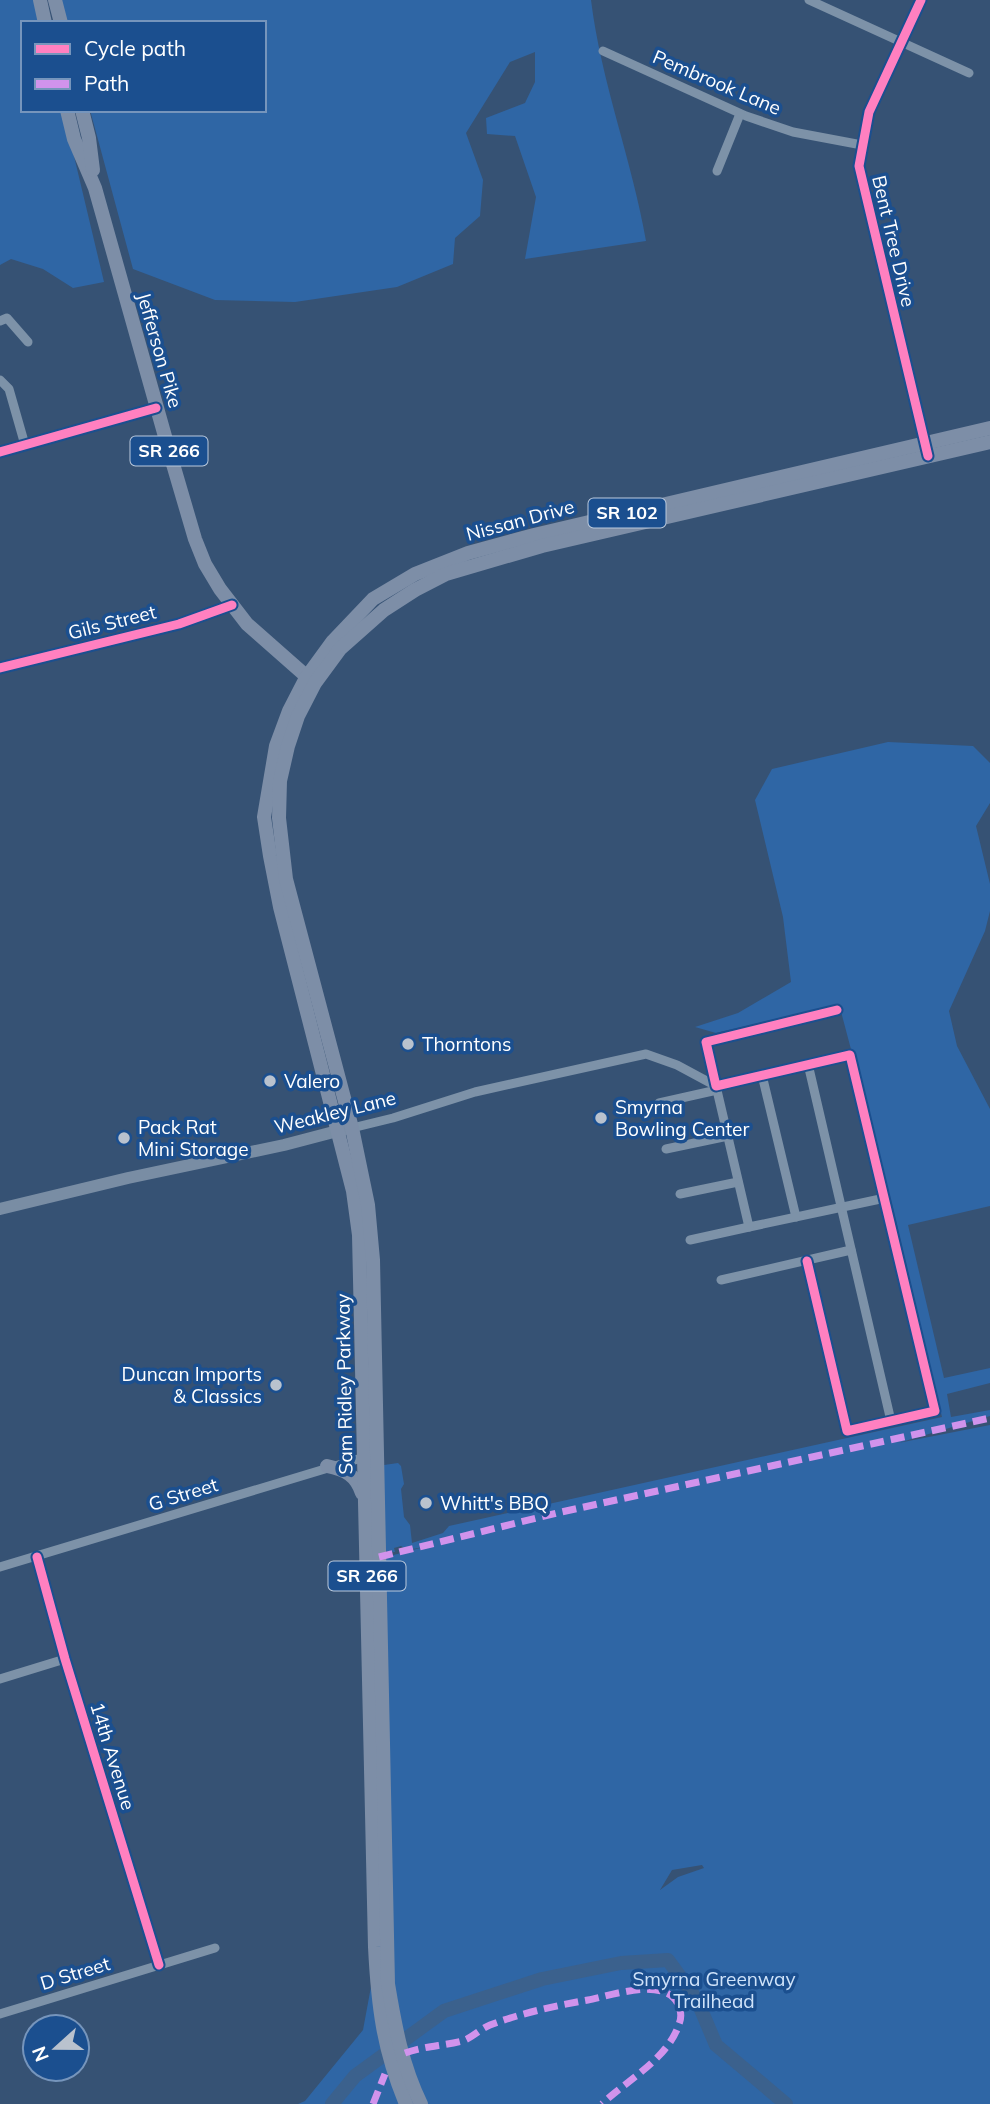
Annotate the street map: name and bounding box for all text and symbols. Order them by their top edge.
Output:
legend [21,21,266,112]
text: Cycle path [84,35,186,61]
street label: Pembrook Lane [649,44,785,120]
text: Path [84,70,129,96]
street label: Bent Tree Drive [867,173,921,309]
street label: Jefferson Pike [132,289,188,411]
road number: SR 266 [130,436,208,466]
street label: Nissan Drive [463,494,577,546]
road number: SR 102 [588,499,666,528]
street label: Gils Street [66,599,159,645]
place label: Thorntons [422,1032,511,1056]
marker: Thorntons [400,1036,416,1052]
place label: Valero [284,1069,340,1093]
marker: Valero [262,1073,278,1089]
street label: Weakley Lane [272,1085,398,1139]
place label: Smyrna Bowling Center [615,1095,749,1141]
marker: Smyrna Bowling Center [593,1110,609,1126]
place label: Pack Rat Mini Storage [138,1115,249,1161]
marker: Pack Rat Mini Storage [116,1130,132,1146]
street label: Sam Ridley Parkway [330,1293,358,1475]
place label: Duncan Imports & Classics [122,1362,262,1408]
marker: Duncan Imports & Classics [268,1377,284,1393]
street label: G Street [145,1472,221,1516]
place label: Whitt's BBQ [440,1491,549,1515]
marker: Whitt's BBQ [418,1495,434,1511]
road number: SR 266 [328,1562,406,1590]
street label: 14th Avenue [85,1699,141,1813]
street label: D Street [37,1951,113,1995]
park label: Smyrna Greenway Trailhead [633,1967,796,2013]
north arrow [21,2013,91,2083]
text: N [26,2043,54,2065]

